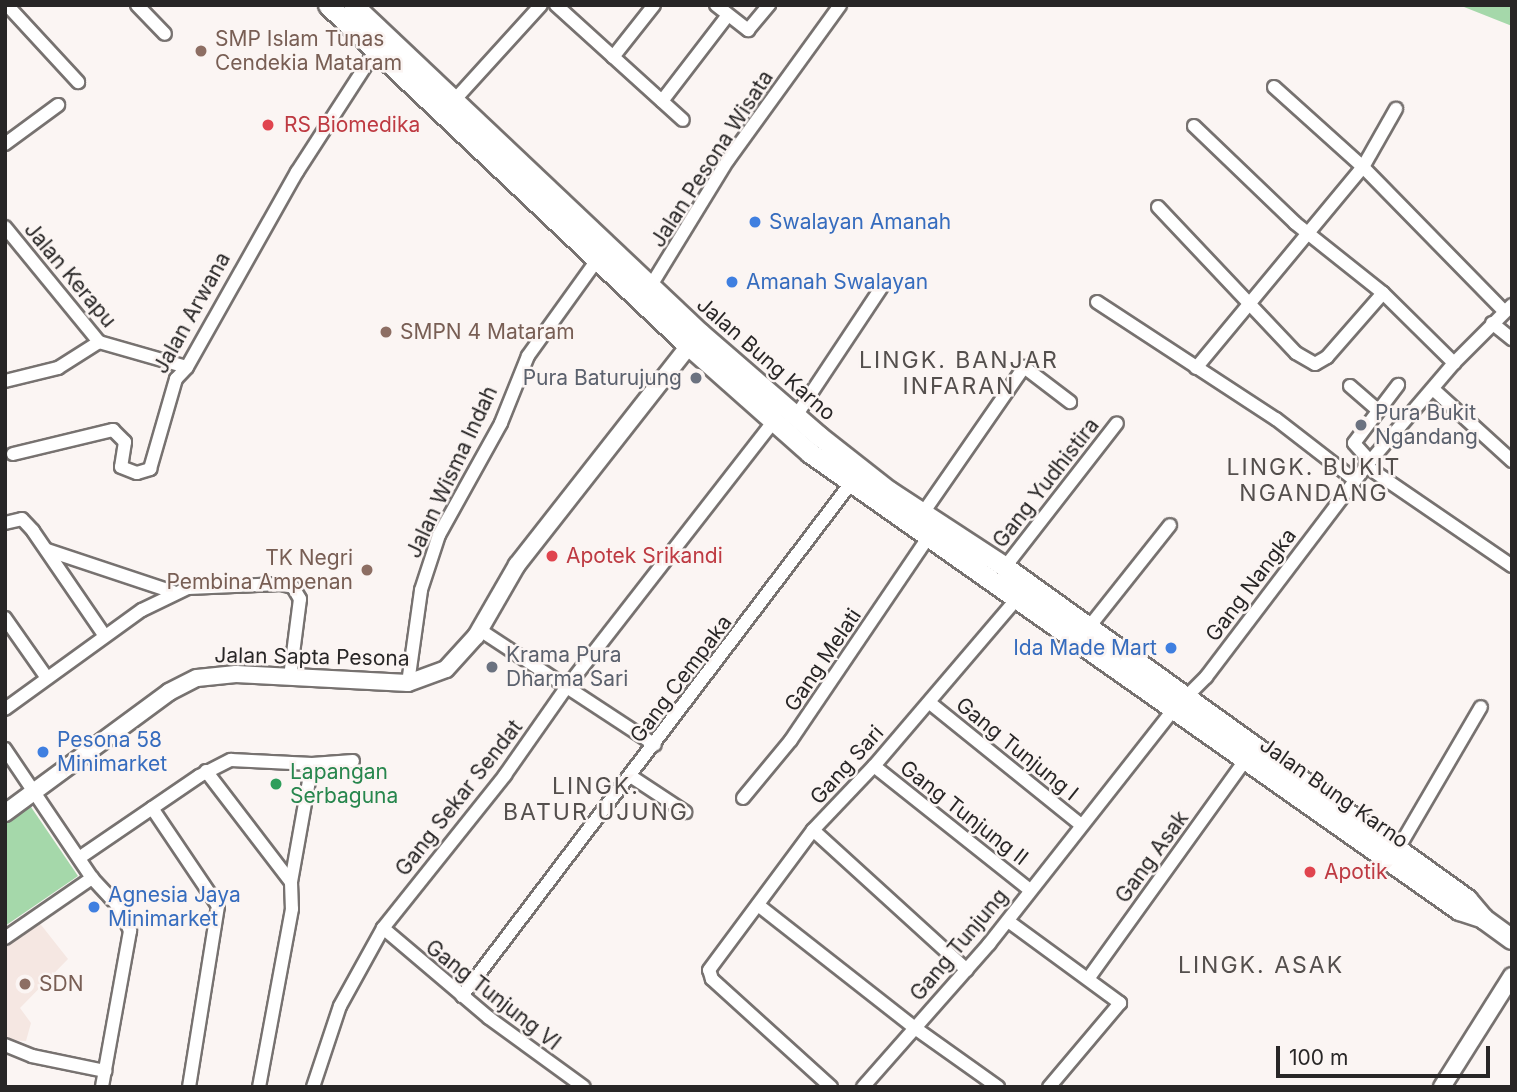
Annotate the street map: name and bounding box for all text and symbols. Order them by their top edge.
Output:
place label: SMP Islam Tunas Cendekia Mataram [215,26,402,76]
marker: SMP Islam Tunas Cendekia Mataram [193,43,209,59]
street label: Jalan Pesona Wisata [645,66,779,252]
place label: RS Biomedika [284,112,420,138]
marker: RS Biomedika [258,115,278,135]
place label: Swalayan Amanah [769,209,951,235]
marker: Swalayan Amanah [747,214,763,230]
street label: Jalan Kerapu [19,217,121,333]
street label: Jalan Arwana [148,248,236,378]
place label: Amanah Swalayan [746,269,928,295]
marker: Amanah Swalayan [724,274,740,290]
street label: Jalan Bung Karno [692,292,840,426]
place label: SMPN 4 Mataram [400,319,575,345]
marker: SMPN 4 Mataram [378,324,394,340]
district label: LINGK. BANJAR INFARAN [861,346,1057,400]
place label: Pura Baturujung [523,365,682,391]
marker: Pura Baturujung [688,370,704,386]
street label: Jalan Wisma Indah [401,382,503,562]
place label: Pura Bukit Ngandang [1375,400,1478,450]
street label: Gang Yudhistira [988,413,1104,553]
marker: Pura Bukit Ngandang [1353,417,1369,433]
district label: LINGK. BUKIT NGANDANG [1228,453,1400,507]
street label: Gang Nangka [1200,524,1302,646]
place label: Apotek Srikandi [566,543,723,569]
place label: TK Negri Pembina Ampenan [166,545,353,595]
marker: Apotek Srikandi [544,548,560,564]
marker: TK Negri Pembina Ampenan [359,562,375,578]
street label: Gang Melati [779,604,867,716]
street label: Gang Cempaka [625,610,737,748]
place label: Ida Made Mart [1013,635,1157,661]
marker: Ida Made Mart [1163,640,1179,656]
place label: Krama Pura Dharma Sari [506,642,628,692]
street label: Jalan Sapta Pesona [214,643,410,671]
marker: Krama Pura Dharma Sari [484,659,500,675]
street label: Gang Tunjung I [951,692,1083,806]
street label: Gang Sekar Sendat [390,715,528,881]
street label: Gang Sari [805,720,889,810]
place label: Pesona 58 Minimarket [57,727,167,777]
street label: Jalan Bung Karno [1255,732,1413,854]
marker: Pesona 58 Minimarket [35,744,51,760]
street label: Gang Tunjung II [895,755,1033,871]
place label: Lapangan Serbaguna [290,759,398,809]
district label: LINGK. BATUR UJUNG [504,772,688,826]
marker: Lapangan Serbaguna [268,776,284,792]
street label: Gang Asak [1110,806,1194,908]
place label: Apotik [1324,859,1387,885]
marker: Apotik [1302,864,1318,880]
place label: Agnesia Jaya Minimarket [108,882,241,932]
street label: Gang Tunjung [905,884,1013,1006]
marker: Agnesia Jaya Minimarket [86,899,102,915]
street label: Gang Tunjung VI [421,934,565,1056]
district label: LINGK. ASAK [1179,951,1343,979]
place label: SDN [39,971,83,997]
marker: SDN [17,976,33,992]
scale bar [1279,1032,1492,1076]
text: 100 m [1289,1045,1348,1070]

